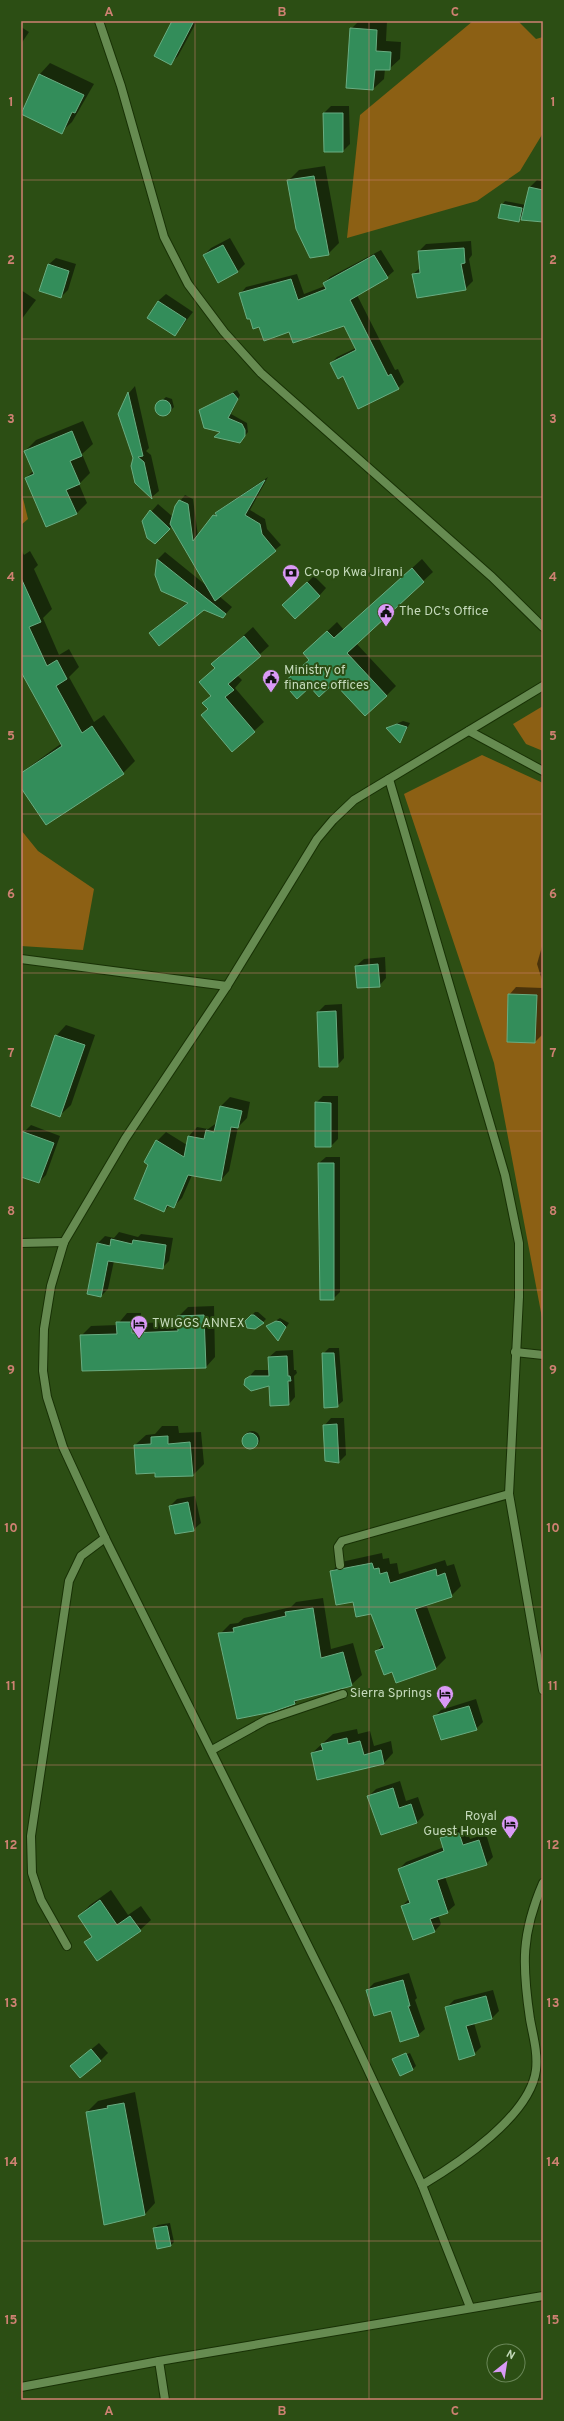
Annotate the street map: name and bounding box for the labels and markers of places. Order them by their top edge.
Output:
bank icon: Co-op Kwa Jirani [281,563,301,588]
place label: Co-op Kwa Jirani [304,565,403,581]
public building icon: The DC's Office [376,602,396,627]
place label: The DC's Office [399,604,489,620]
place label: Ministry of finance offices [284,663,369,694]
public building icon: Ministry of finance offices [261,668,281,693]
hotel icon: TWIGGS ANNEX [129,1314,149,1339]
place label: TWIGGS ANNEX [152,1316,245,1332]
hotel icon: Sierra Springs [435,1684,455,1709]
place label: Sierra Springs [350,1686,432,1702]
place label: Royal Guest House [423,1809,497,1840]
hotel icon: Royal Guest House [500,1814,520,1839]

